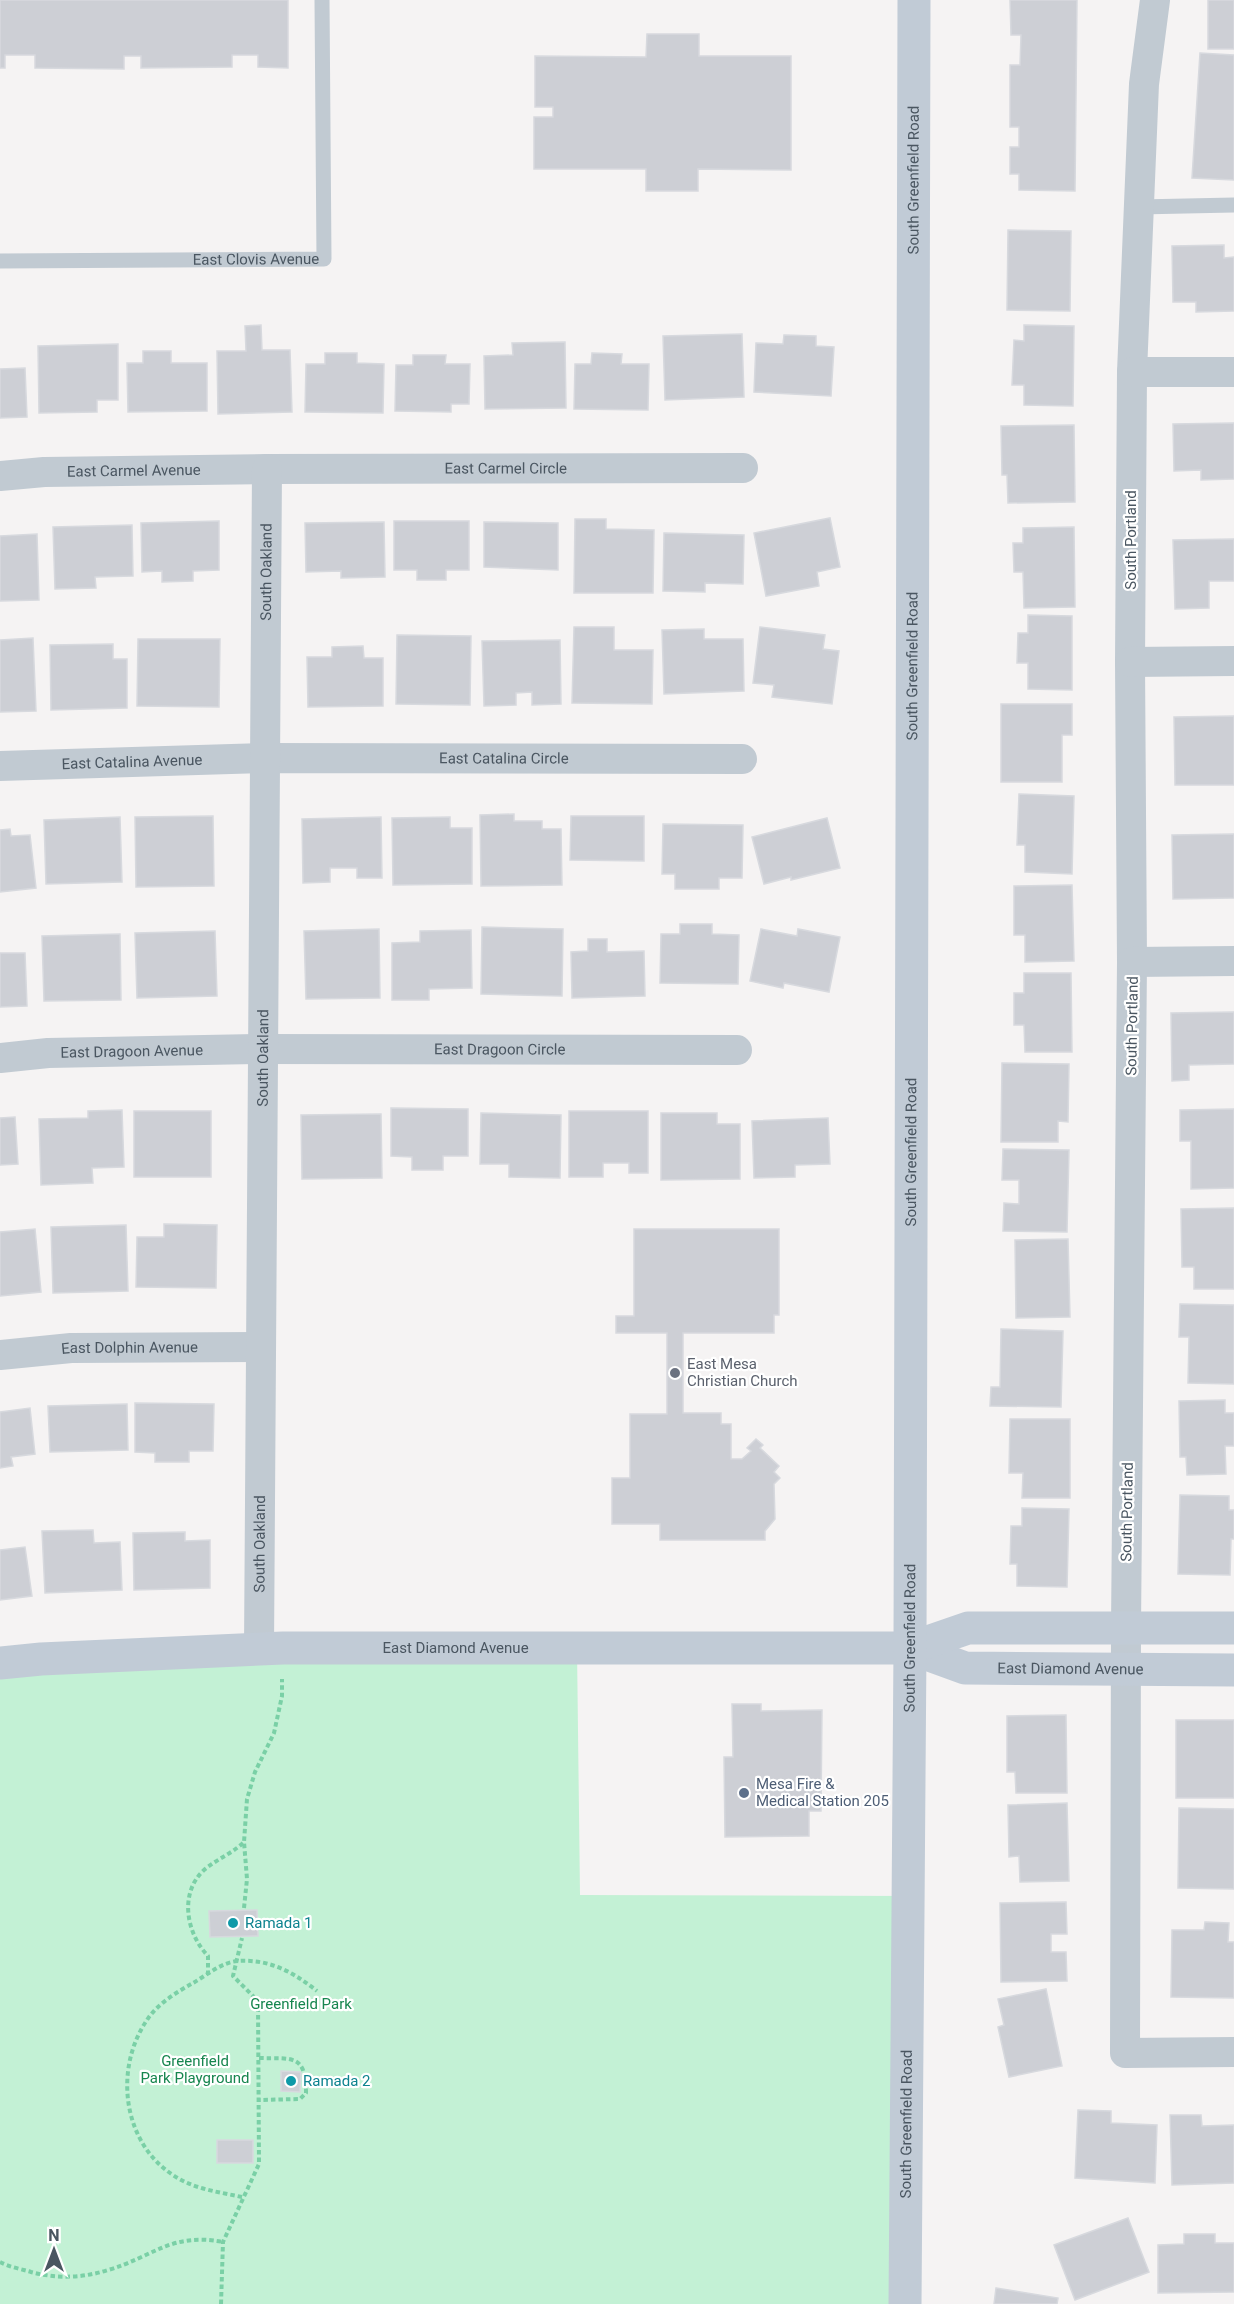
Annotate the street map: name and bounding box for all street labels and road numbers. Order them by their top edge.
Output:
street label: South Greenfield Road [904,106,923,254]
street label: East Clovis Avenue [193,250,319,269]
street label: East Carmel Circle [445,459,567,478]
street label: East Carmel Avenue [67,461,201,481]
street label: South Portland [1122,490,1140,590]
street label: South Oakland [257,523,276,621]
street label: South Greenfield Road [903,592,922,740]
street label: East Catalina Circle [439,749,569,768]
street label: East Catalina Avenue [61,751,203,773]
street label: South Portland [1122,976,1142,1076]
street label: South Oakland [254,1009,272,1107]
street label: East Dragoon Circle [434,1040,565,1059]
street label: East Dragoon Avenue [60,1041,203,1062]
street label: South Greenfield Road [902,1078,920,1226]
street label: East Dolphin Avenue [60,1338,198,1358]
street label: South Portland [1117,1462,1137,1562]
street label: South Oakland [250,1495,269,1593]
street label: South Greenfield Road [901,1564,919,1712]
street label: East Diamond Avenue [383,1639,529,1657]
street label: East Diamond Avenue [997,1659,1144,1678]
street label: South Greenfield Road [897,2050,916,2198]

